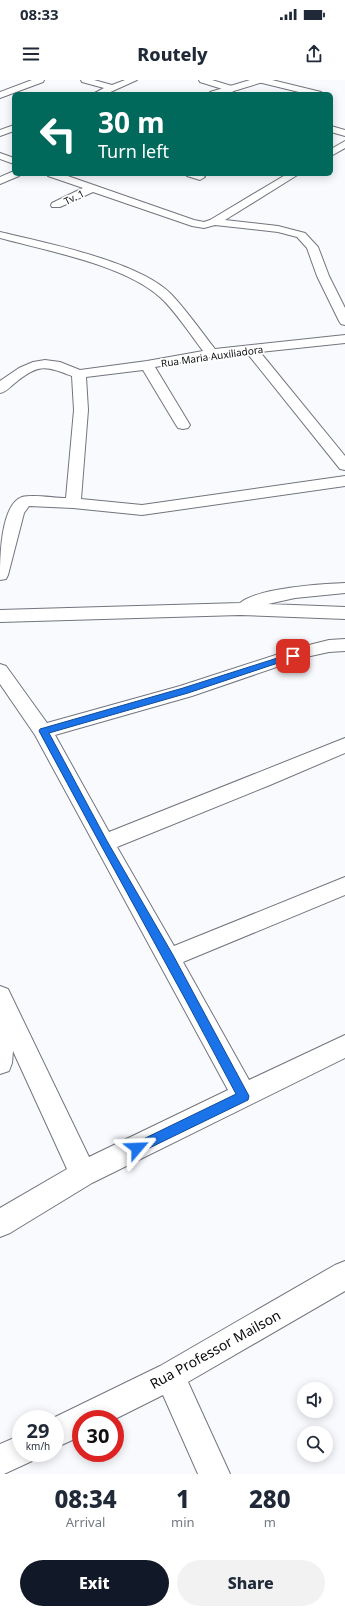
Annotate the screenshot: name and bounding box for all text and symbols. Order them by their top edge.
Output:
text: 08:33 [20,4,59,24]
text: Routely [137,42,208,66]
icon: menu [20,43,42,65]
icon: share [303,43,325,65]
text: 30 m [98,103,165,141]
icon: left [32,108,84,160]
text: Turn left [98,139,169,163]
street label: Tv. 1 [61,186,87,208]
street label: Rua Maria Auxiliadora [160,342,264,370]
pin [276,639,310,673]
icon: arrive [282,645,304,667]
position arrow [116,1127,158,1169]
street label: Rua Professor Mailson [146,1305,284,1393]
map controls [297,1382,333,1462]
button: sound [297,1382,333,1418]
speed limit sign: 30 [72,1410,124,1462]
text: 29 [27,1417,49,1444]
button: search [297,1426,333,1462]
text: km/h [26,1439,50,1453]
text: 08:34 [54,1482,117,1515]
text: 1 [176,1482,190,1515]
text: 280 [249,1482,291,1515]
text: Arrival [66,1513,105,1531]
text: min [171,1513,195,1531]
text: m [264,1513,276,1531]
button: Exit [20,1560,169,1606]
button: Share [177,1560,325,1606]

